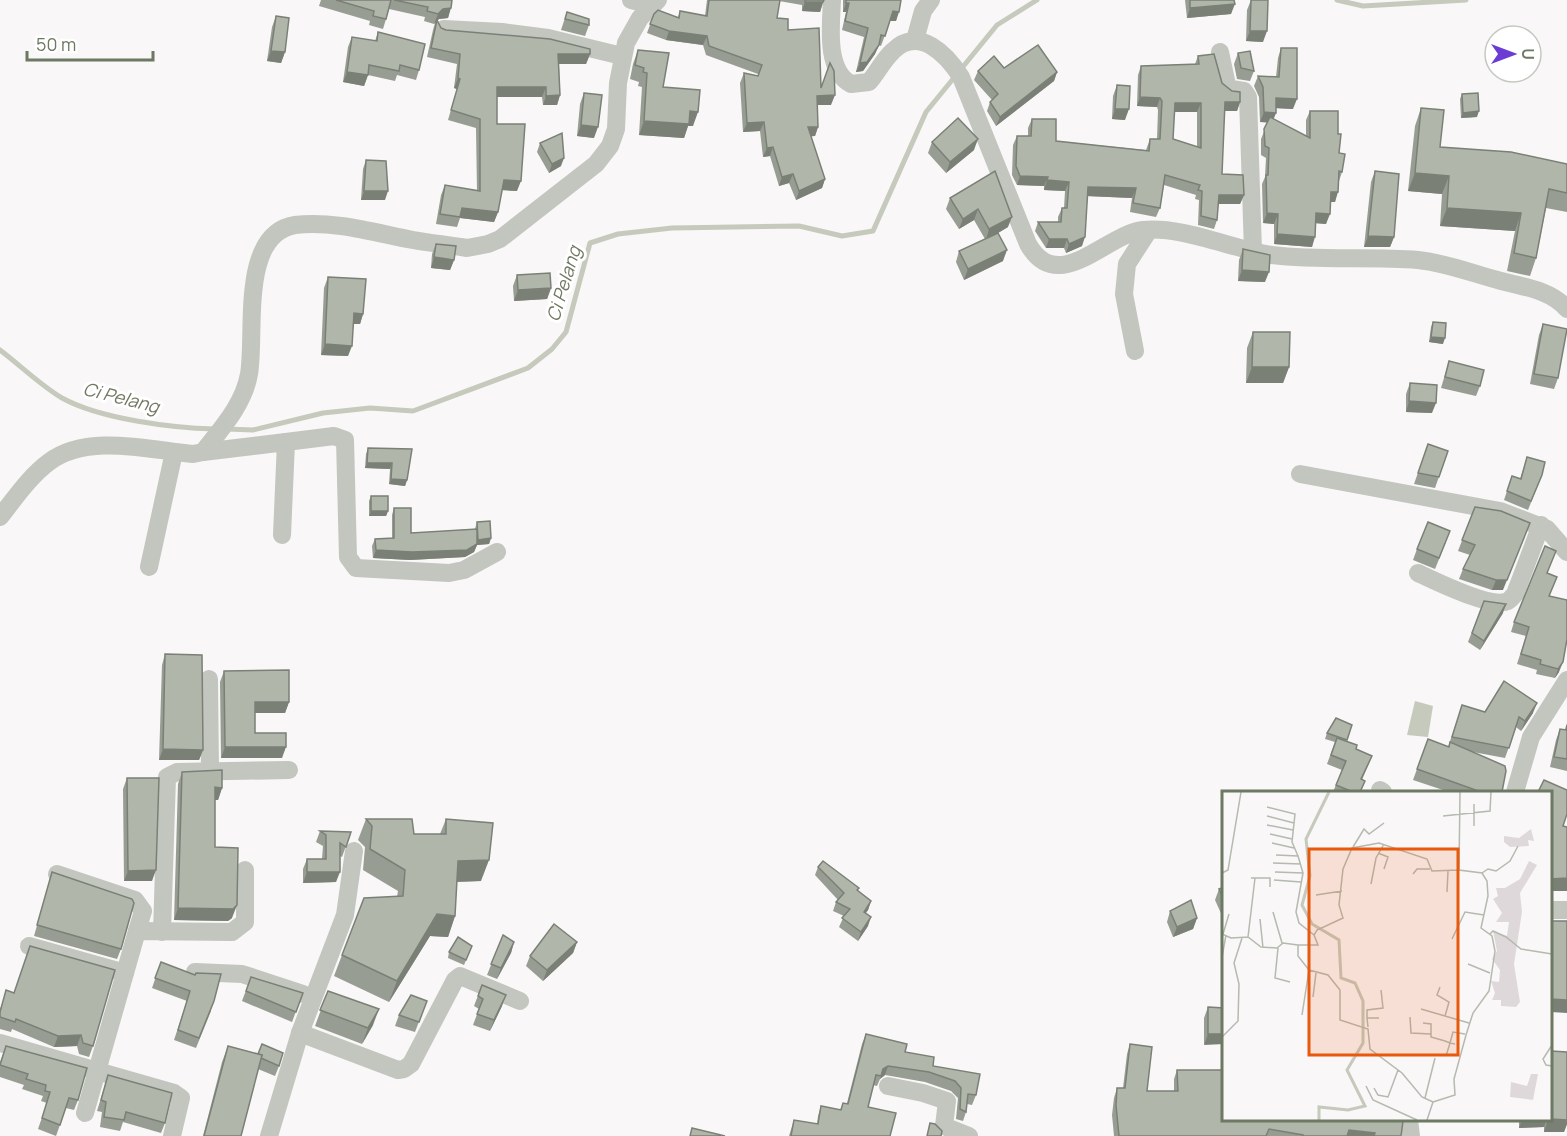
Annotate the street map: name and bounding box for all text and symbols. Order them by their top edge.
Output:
scale bar [27,24,153,62]
north arrow [1483,24,1543,84]
text: 50 m [36,32,76,56]
text: U [1517,48,1539,60]
water label: Ci Pelang [540,242,586,324]
water label: Ci Pelang [81,376,163,418]
inset map [1222,791,1552,1121]

